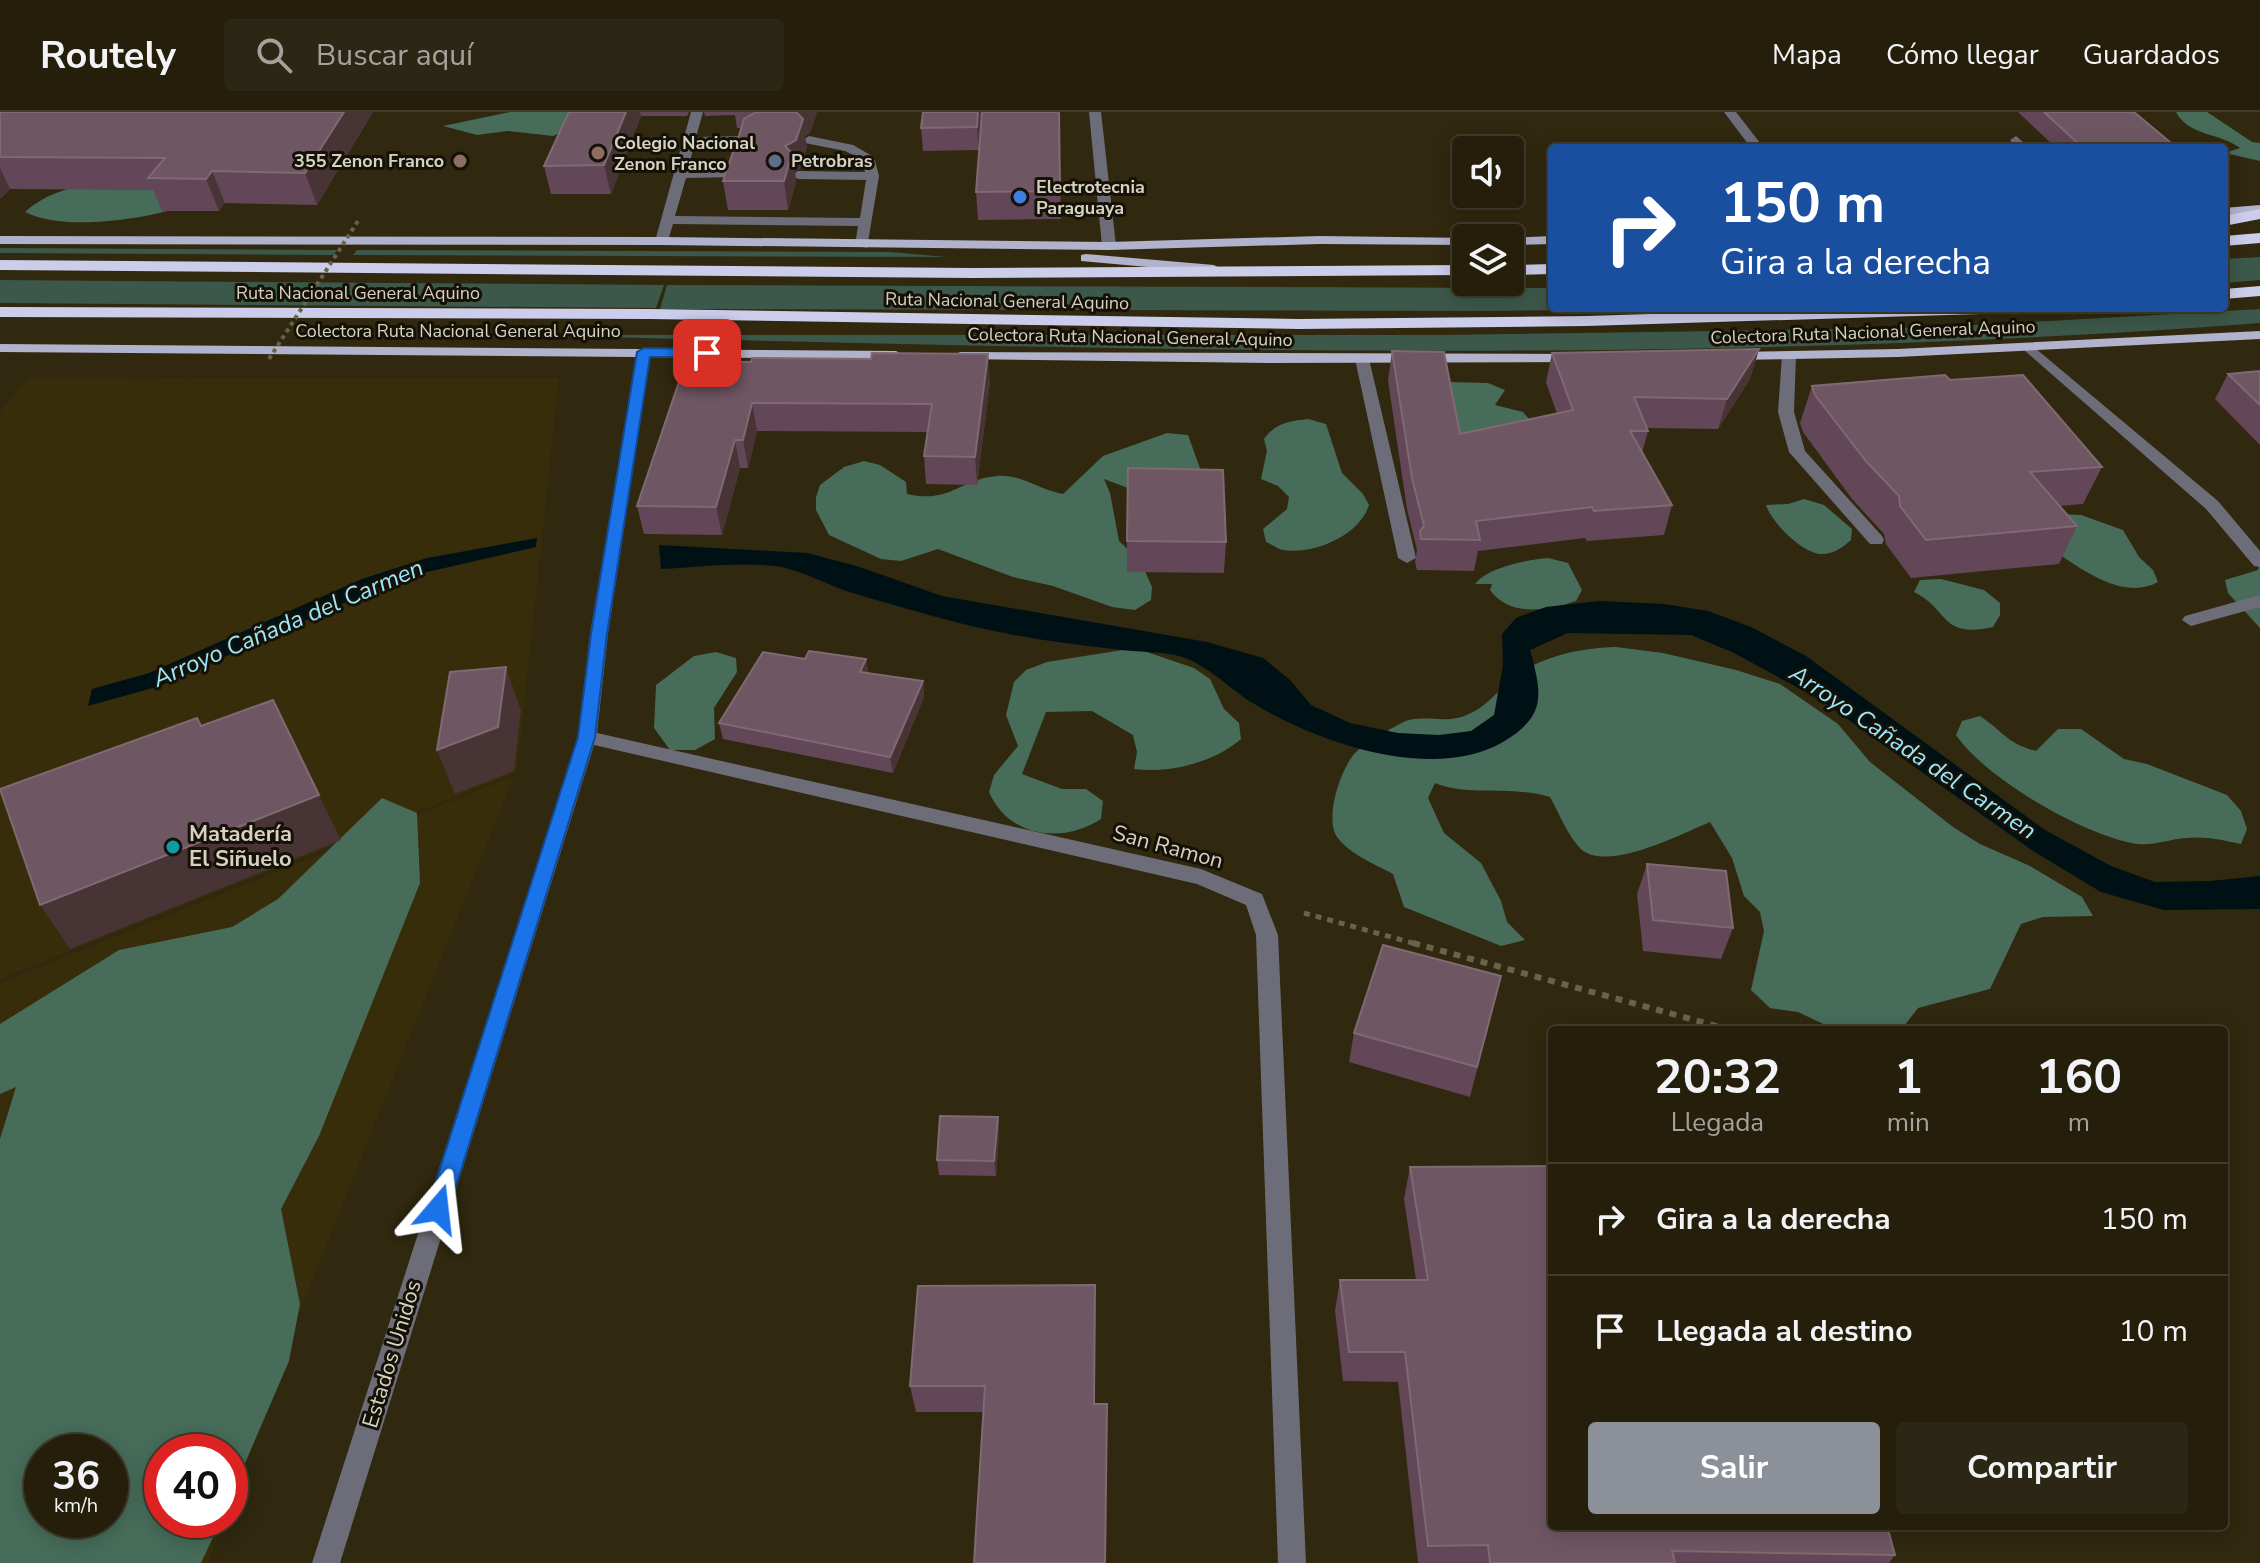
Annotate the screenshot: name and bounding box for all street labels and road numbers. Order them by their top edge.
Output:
street label: Ruta Nacional General Aquino [236,281,480,305]
street label: Ruta Nacional General Aquino [885,287,1129,315]
street label: Colectora Ruta Nacional General Aquino [1710,314,2036,350]
street label: Colectora Ruta Nacional General Aquino [295,319,621,343]
street label: Colectora Ruta Nacional General Aquino [967,322,1293,352]
street label: San Ramon [1109,818,1227,876]
street label: Estados Unidos [355,1276,429,1432]

